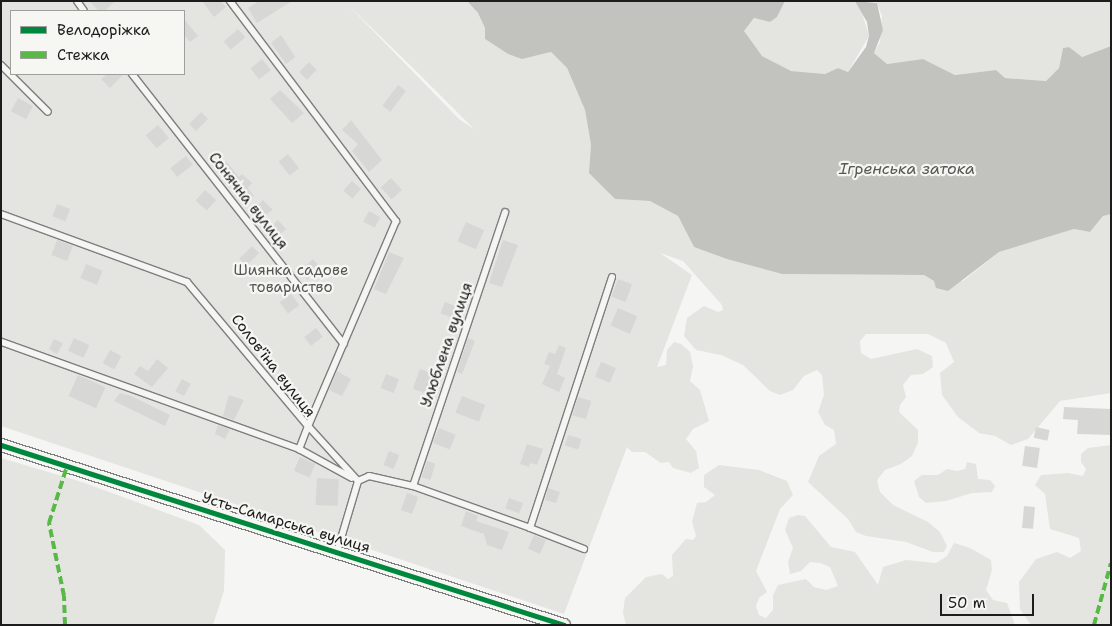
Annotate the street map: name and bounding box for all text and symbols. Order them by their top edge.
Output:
legend [10,10,185,75]
text: Велодоріжка [57,20,150,40]
text: Стежка [57,45,109,65]
street label: Сонячна вулиця [205,149,291,253]
water label: Ігренська затока [839,159,975,179]
park label: Шиянка садове товариство [234,261,348,296]
street label: Улюблена вулиця [417,280,477,410]
street label: Солов'їна вулиця [227,311,319,421]
street label: Усть-Самарська вулиця [200,489,372,557]
scale bar [942,584,1036,616]
text: 50 m [948,593,986,613]

